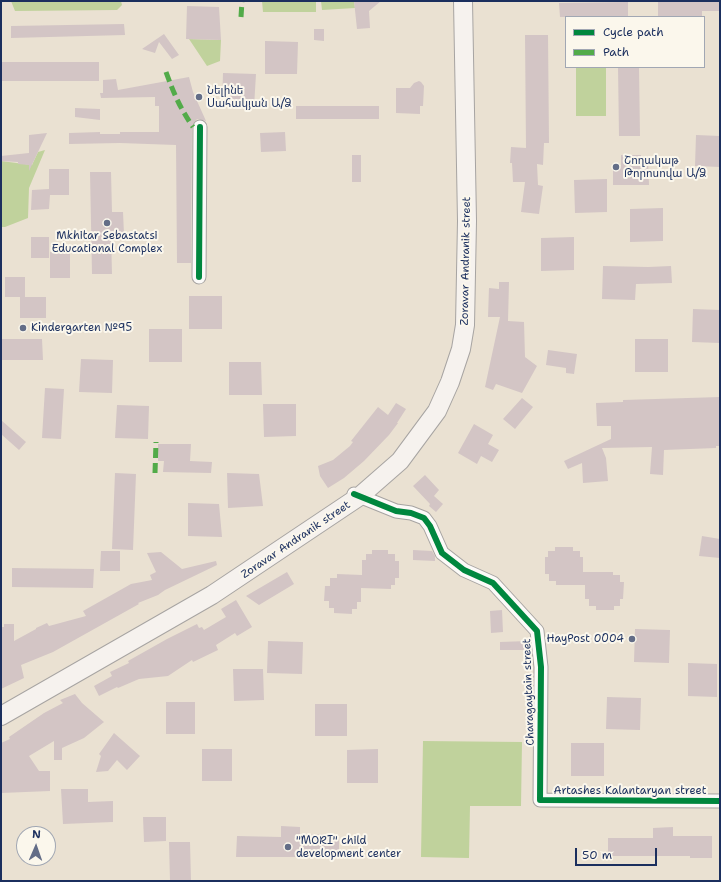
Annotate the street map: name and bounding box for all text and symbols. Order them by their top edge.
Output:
legend [565,16,705,68]
text: Cycle path [603,24,664,40]
text: Path [603,44,629,60]
place label: Նելինե Սահակյան Ա/Ձ [207,84,292,110]
marker: Նելինե Սահակյան Ա/Ձ [194,92,204,102]
place label: Շողակաթ Թորոսովա Ա/Ձ [624,154,706,180]
marker: Շողակաթ Թորոսովա Ա/Ձ [611,162,621,172]
street label: Zoravar Andranik street [458,196,474,326]
marker: Mkhitar Sebastatsi Educational Complex [102,218,112,228]
place label: Mkhitar Sebastatsi Educational Complex [52,229,162,255]
place label: Kindergarten №95 [31,321,132,335]
marker: Kindergarten №95 [18,323,28,333]
street label: Zoravar Andranik street [239,498,353,582]
place label: HayPost 0004 [546,632,624,646]
marker: HayPost 0004 [627,634,637,644]
street label: Charagaytain street [521,638,537,746]
street label: Artashes Kalantaryan street [554,784,706,798]
north arrow [16,826,56,866]
text: N [32,827,41,842]
place label: "MORI" child development center [296,834,401,860]
scale bar [577,840,659,866]
marker: "MORI" child development center [283,842,293,852]
text: 50 m [582,847,612,863]

